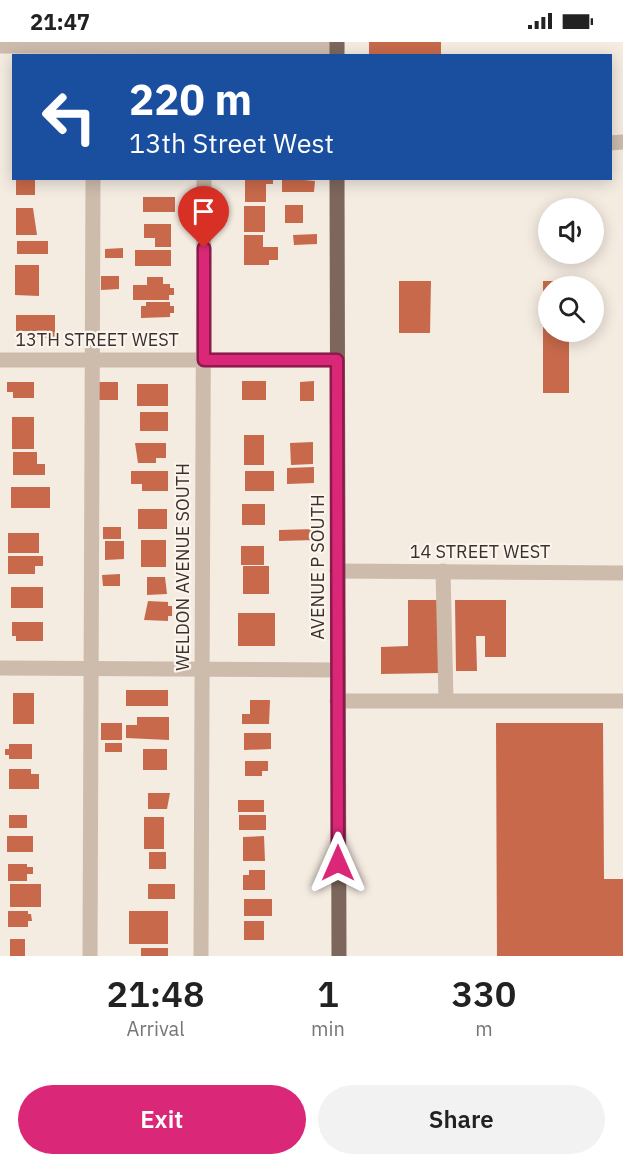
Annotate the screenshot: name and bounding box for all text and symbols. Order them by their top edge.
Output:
text: 21:47 [30,7,90,36]
text: 220 m [129,72,252,127]
icon: left [30,78,108,156]
text: 13th Street West [129,125,334,160]
pin [178,186,229,248]
icon: arrive [187,195,220,228]
map controls [538,198,604,342]
button: sound [538,198,604,264]
button: search [538,276,604,342]
street label: 13TH STREET WEST [15,328,179,351]
street label: WELDON AVENUE SOUTH [171,463,194,671]
street label: AVENUE P SOUTH [306,494,329,640]
street label: 14 STREET WEST [410,540,550,563]
position arrow [306,831,370,895]
text: 21:48 [107,970,205,1017]
text: 1 [317,970,339,1017]
text: 330 [452,970,516,1017]
text: Arrival [126,1015,185,1042]
text: min [311,1015,345,1042]
text: m [475,1015,493,1042]
button: Exit [18,1085,306,1154]
button: Share [318,1085,605,1154]

